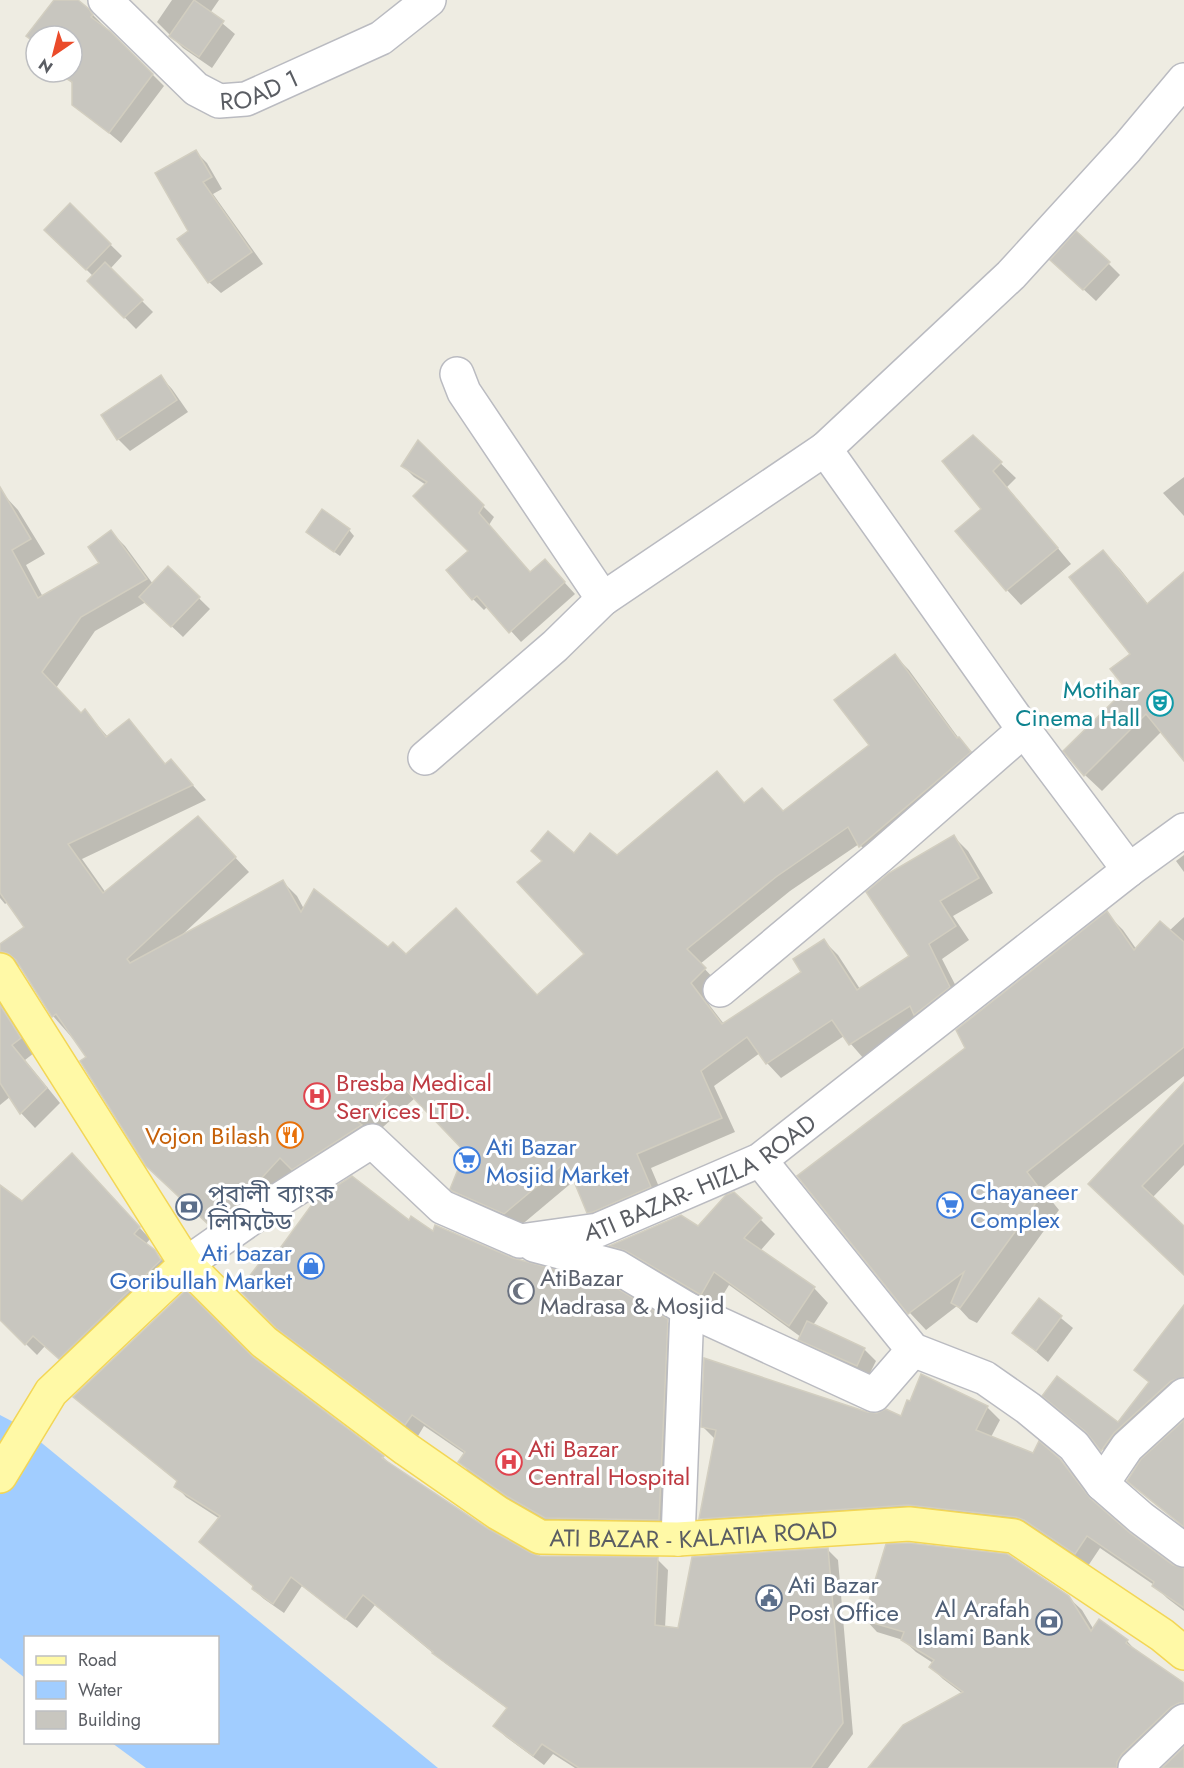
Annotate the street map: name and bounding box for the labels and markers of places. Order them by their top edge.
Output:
place label: Motihar Cinema Hall [1015,672,1141,735]
theatre icon: Motihar Cinema Hall [1145,688,1175,718]
place label: Bresba Medical Services LTD. [336,1065,492,1128]
hospital icon: Bresba Medical Services LTD. [302,1081,332,1111]
place label: Vojon Bilash [145,1118,270,1153]
restaurant icon: Vojon Bilash [275,1120,305,1150]
place label: Ati Bazar Mosjid Market [486,1129,629,1192]
supermarket icon: Ati Bazar Mosjid Market [452,1145,482,1175]
place label: Chayaneer Complex [970,1174,1079,1237]
place label: পূবালী ব্যাংক লিমিটেড [207,1176,335,1239]
supermarket icon: Chayaneer Complex [935,1190,965,1220]
bank icon: পূবালী ব্যাংক লিমিটেড [174,1192,204,1222]
place label: Ati bazar Goribullah Market [110,1235,293,1298]
shop icon: Ati bazar Goribullah Market [296,1251,326,1281]
place label: AtiBazar Madrasa & Mosjid [540,1260,724,1323]
mosque icon: AtiBazar Madrasa & Mosjid [506,1276,536,1306]
place label: Ati Bazar Central Hospital [528,1431,690,1494]
hospital icon: Ati Bazar Central Hospital [494,1447,524,1477]
place label: Ati Bazar Post Office [788,1567,899,1630]
public building icon: Ati Bazar Post Office [754,1583,784,1613]
place label: Al Arafah Islami Bank [917,1591,1030,1654]
bank icon: Al Arafah Islami Bank [1034,1607,1064,1637]

